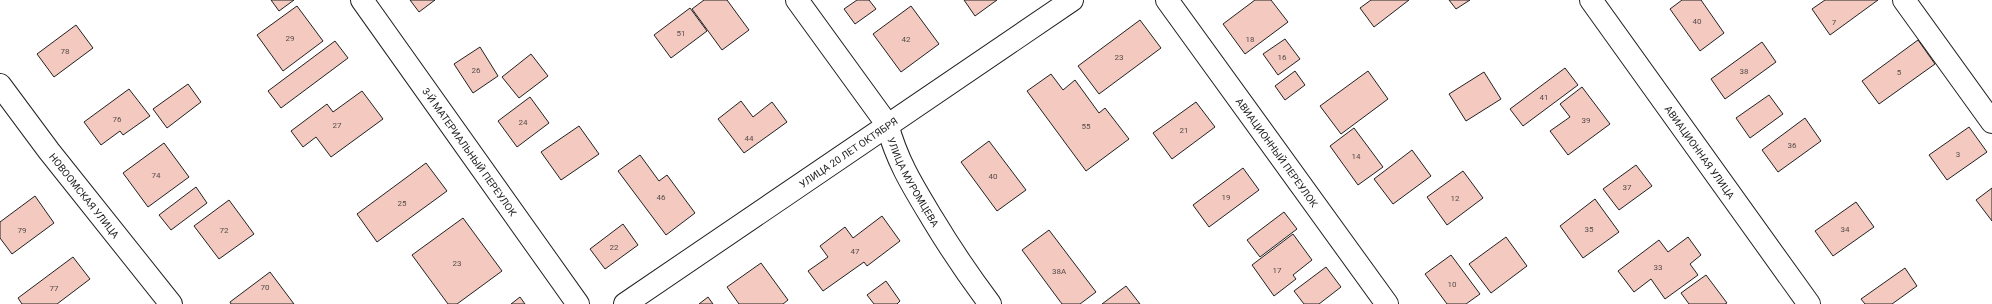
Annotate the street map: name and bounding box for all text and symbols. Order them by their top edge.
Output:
house number: 40 [1693,17,1702,26]
house number: 7 [1832,18,1837,27]
house number: 51 [677,29,686,38]
house number: 29 [286,34,295,43]
house number: 42 [902,35,911,44]
house number: 18 [1246,35,1255,44]
house number: 78 [61,47,70,56]
house number: 23 [1115,53,1124,62]
house number: 16 [1278,53,1287,62]
house number: 26 [472,66,481,75]
house number: 38 [1740,67,1749,76]
house number: 5 [1897,68,1902,77]
street label: 3-Й МАТЕРИАЛЬНЫЙ ПЕРЕУЛОК [420,85,519,218]
house number: 41 [1540,93,1549,102]
street label: АВИАЦИОННЫЙ ПЕРЕУЛОК [1234,96,1321,209]
street label: АВИАЦИОННАЯ УЛИЦА [1663,103,1737,201]
house number: 76 [113,115,122,124]
street label: УЛИЦА 20 ЛЕТ ОКТЯБРЯ [797,115,899,189]
house number: 39 [1582,116,1591,125]
house number: 24 [519,118,528,127]
house number: 27 [333,121,342,130]
house number: 55 [1082,122,1091,131]
house number: 21 [1180,126,1189,135]
house number: 44 [745,134,754,143]
street label: УЛИЦА МУРОМЦЕВА [886,136,942,229]
house number: 36 [1788,141,1797,150]
house number: 3 [1956,150,1960,159]
street label: НОВООМСКАЯ УЛИЦА [47,151,122,240]
house number: 14 [1352,152,1361,161]
house number: 74 [152,171,161,180]
house number: 40 [989,172,998,181]
house number: 37 [1623,183,1632,192]
house number: 46 [657,193,666,202]
house number: 19 [1222,193,1231,202]
house number: 12 [1451,194,1460,203]
house number: 25 [398,199,407,208]
house number: 35 [1585,225,1594,234]
house number: 34 [1841,225,1850,234]
house number: 79 [18,226,27,235]
house number: 72 [220,226,229,235]
house number: 22 [610,243,619,252]
house number: 47 [851,247,860,256]
house number: 23 [453,259,462,268]
house number: 33 [1654,263,1663,272]
house number: 17 [1273,266,1282,275]
house number: 38А [1052,267,1067,276]
house number: 10 [1448,280,1457,289]
house number: 70 [261,283,270,292]
house number: 77 [50,284,59,293]

